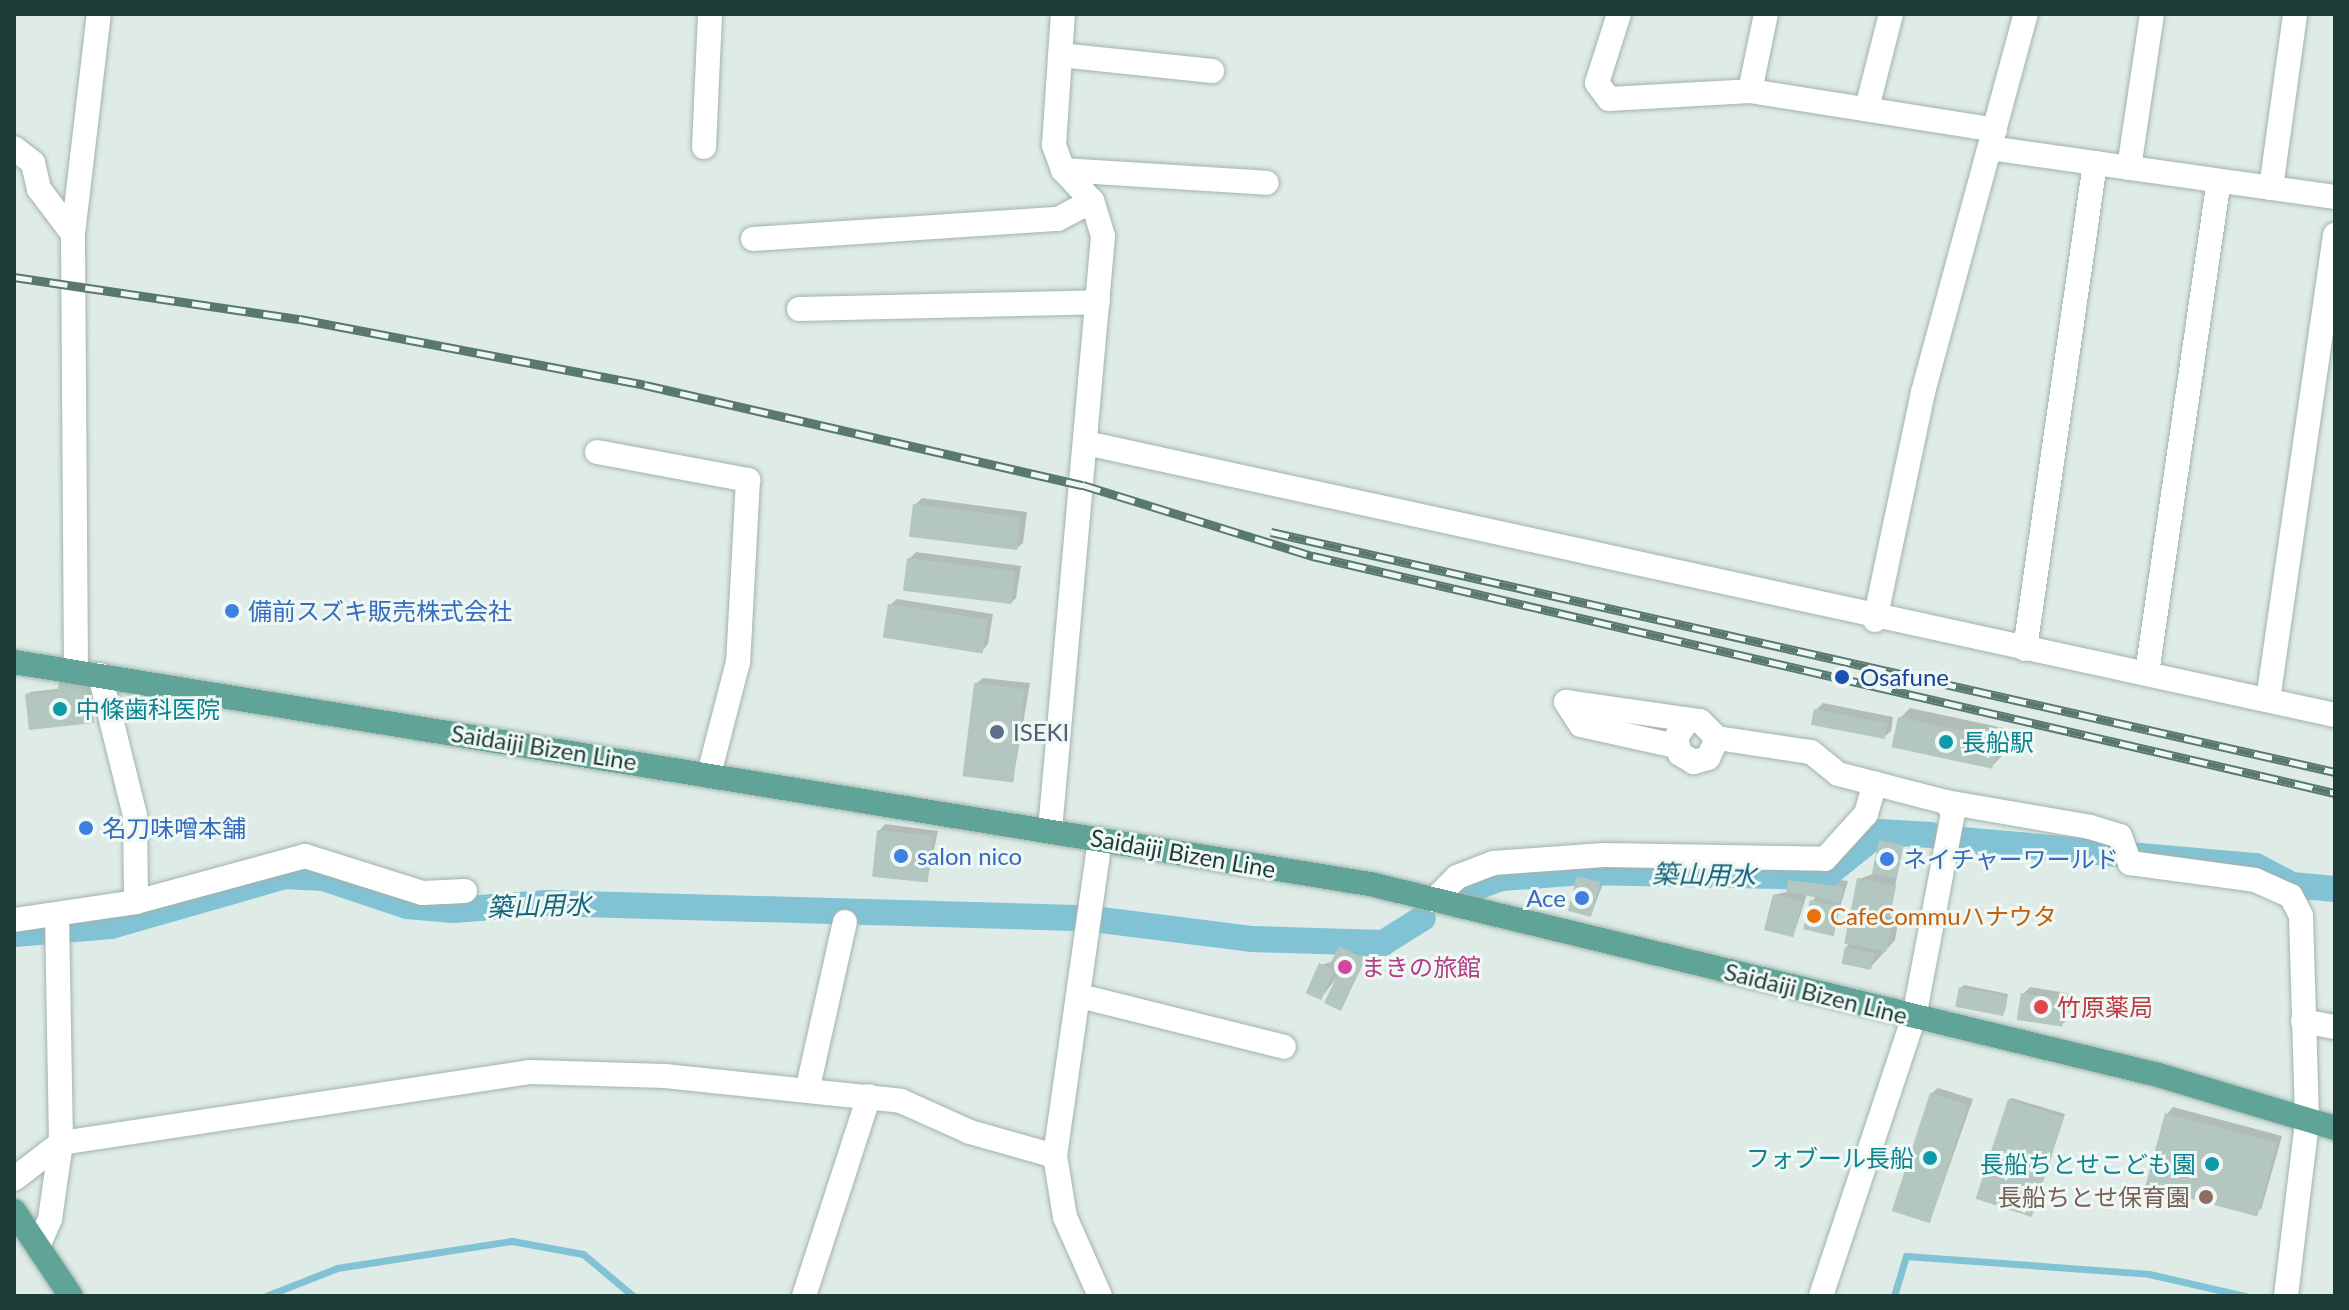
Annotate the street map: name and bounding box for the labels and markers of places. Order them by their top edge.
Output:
place label: 備前スズキ販売株式会社 [248,597,512,625]
marker: 備前スズキ販売株式会社 [223,602,241,620]
place label: Osafune [1860,663,1949,691]
marker: Osafune [1831,666,1853,688]
place label: 中條歯科医院 [76,695,220,723]
marker: 中條歯科医院 [51,700,69,718]
place label: ISEKI [1013,718,1069,746]
marker: ISEKI [988,723,1006,741]
place label: 長船駅 [1962,728,2034,756]
marker: 長船駅 [1937,733,1955,751]
place label: 名刀味噌本舗 [102,814,246,842]
marker: 名刀味噌本舗 [77,819,95,837]
place label: salon nico [917,842,1022,870]
place label: ネイチャーワールド [1903,845,2119,873]
marker: salon nico [892,847,910,865]
marker: ネイチャーワールド [1878,850,1896,868]
place label: Ace [1526,884,1566,912]
marker: Ace [1573,889,1591,907]
place label: CafeCommuハナウタ [1830,902,2057,930]
marker: CafeCommuハナウタ [1805,907,1823,925]
place label: まきの旅館 [1361,953,1481,981]
marker: まきの旅館 [1336,958,1354,976]
place label: 竹原薬局 [2057,993,2153,1021]
marker: 竹原薬局 [2032,998,2050,1016]
place label: フォブール長船 [1746,1144,1914,1172]
marker: フォブール長船 [1921,1149,1939,1167]
place label: 長船ちとせこども園 [1980,1150,2196,1178]
marker: 長船ちとせこども園 [2203,1155,2221,1173]
place label: 長船ちとせ保育園 [1998,1183,2190,1211]
marker: 長船ちとせ保育園 [2197,1188,2215,1206]

